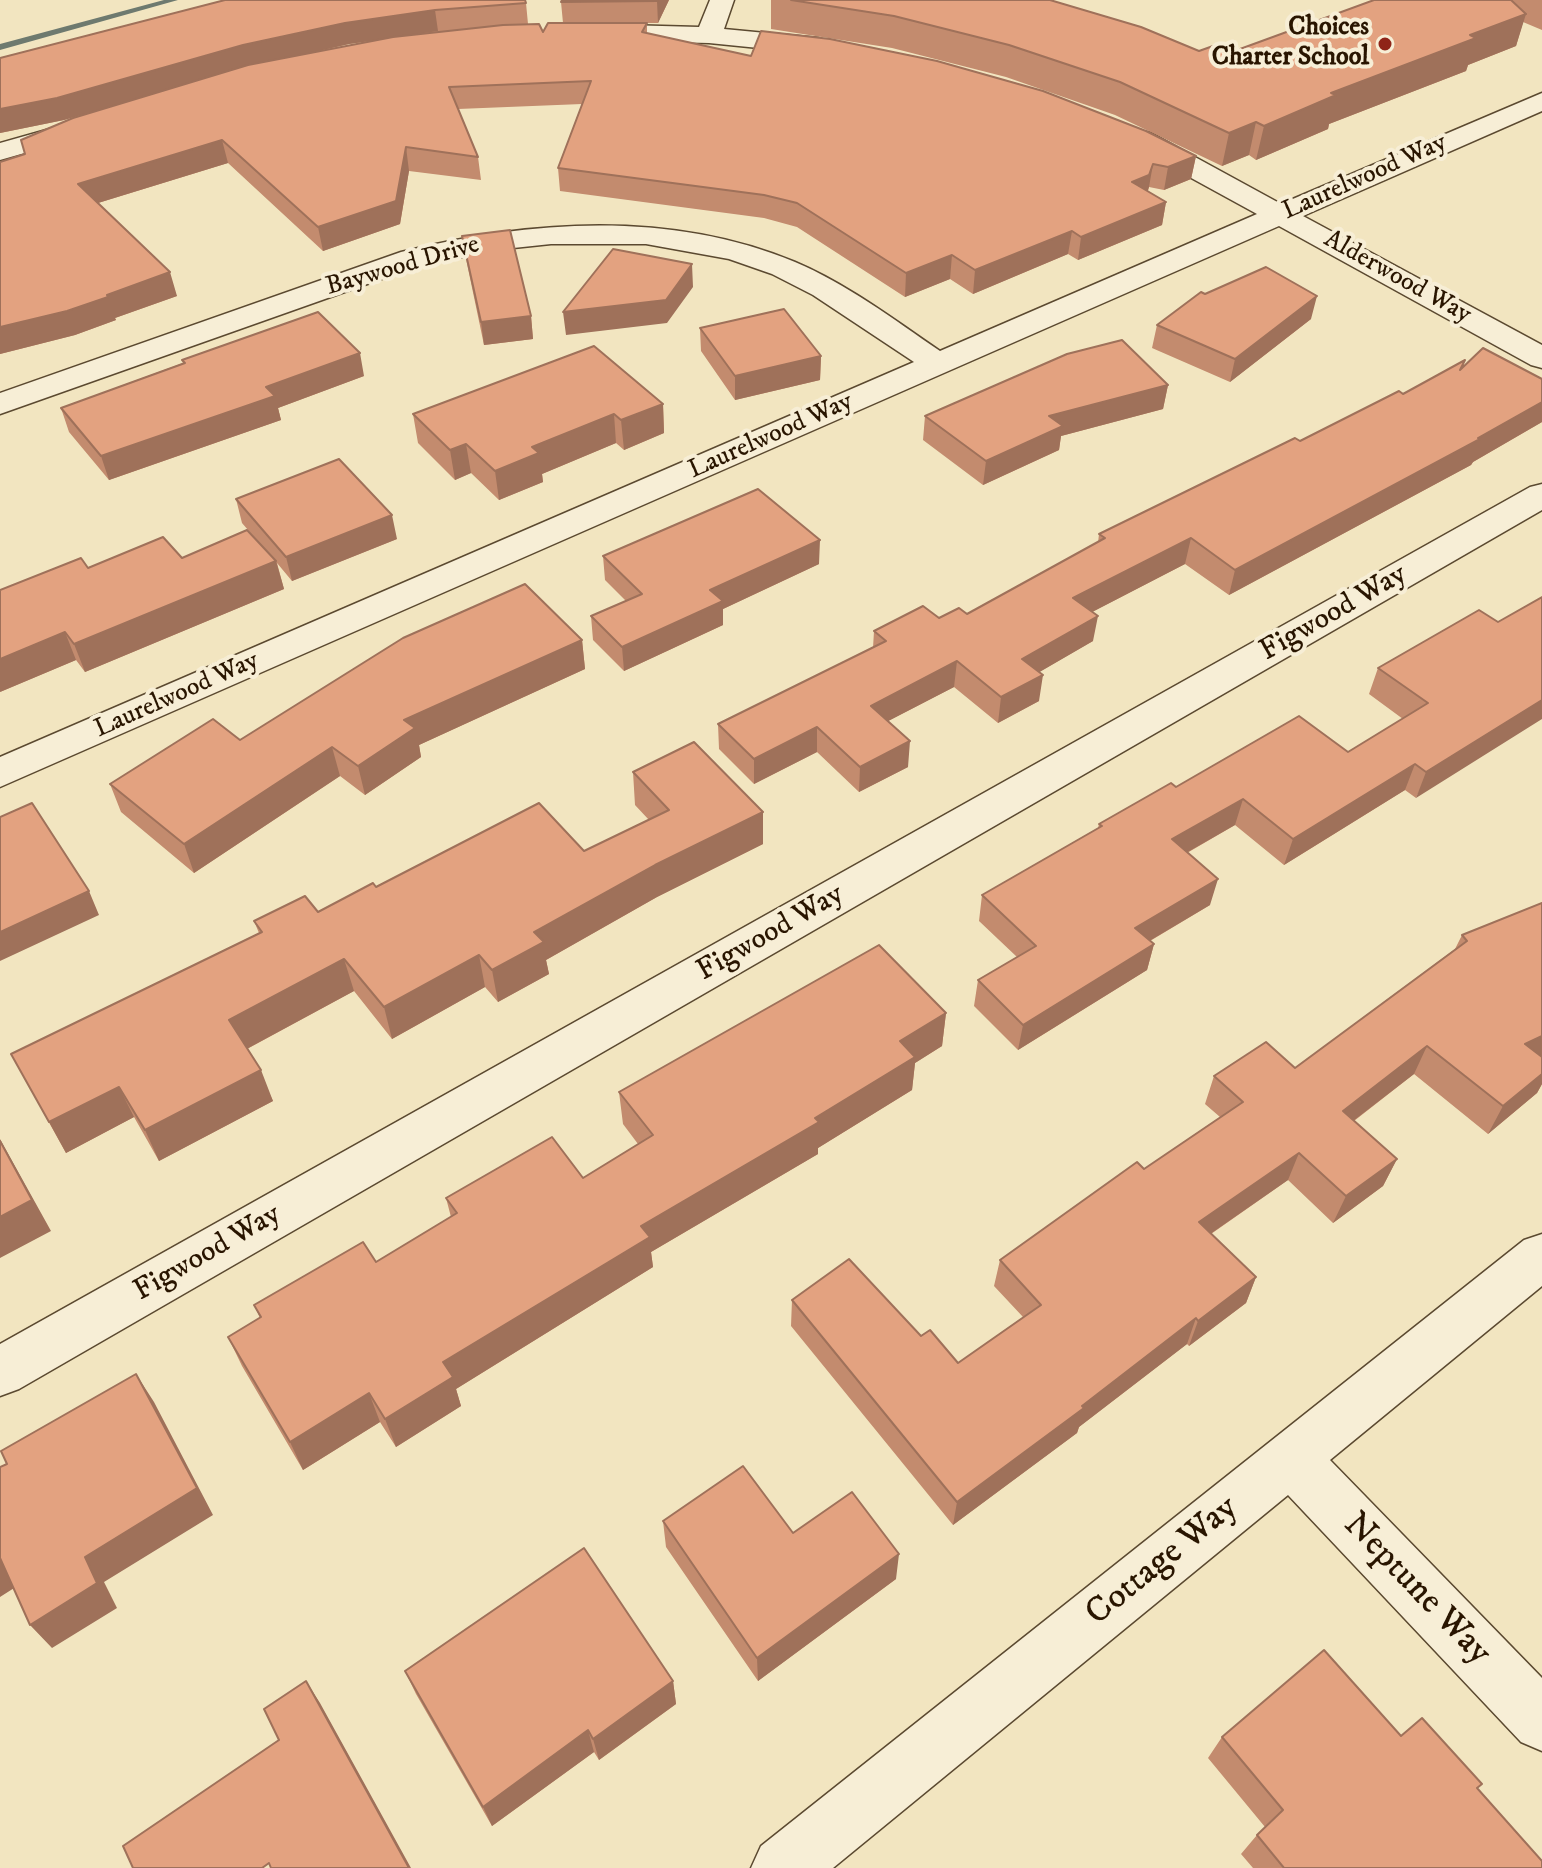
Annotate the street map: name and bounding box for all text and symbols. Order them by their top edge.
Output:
place label: Choices Charter School [1212,13,1369,74]
marker: Choices Charter School [1376,35,1394,53]
street label: Laurelwood Way [1278,128,1452,228]
street label: Alderwood Way [1318,225,1476,331]
street label: Baywood Drive [323,230,483,304]
street label: Laurelwood Way [684,387,858,487]
street label: Figwood Way [1254,558,1414,670]
street label: Laurelwood Way [90,646,264,746]
street label: Figwood Way [691,878,851,990]
street label: Figwood Way [128,1198,288,1310]
street label: Cottage Way [1078,1488,1248,1636]
street label: Neptune Way [1333,1505,1499,1675]

